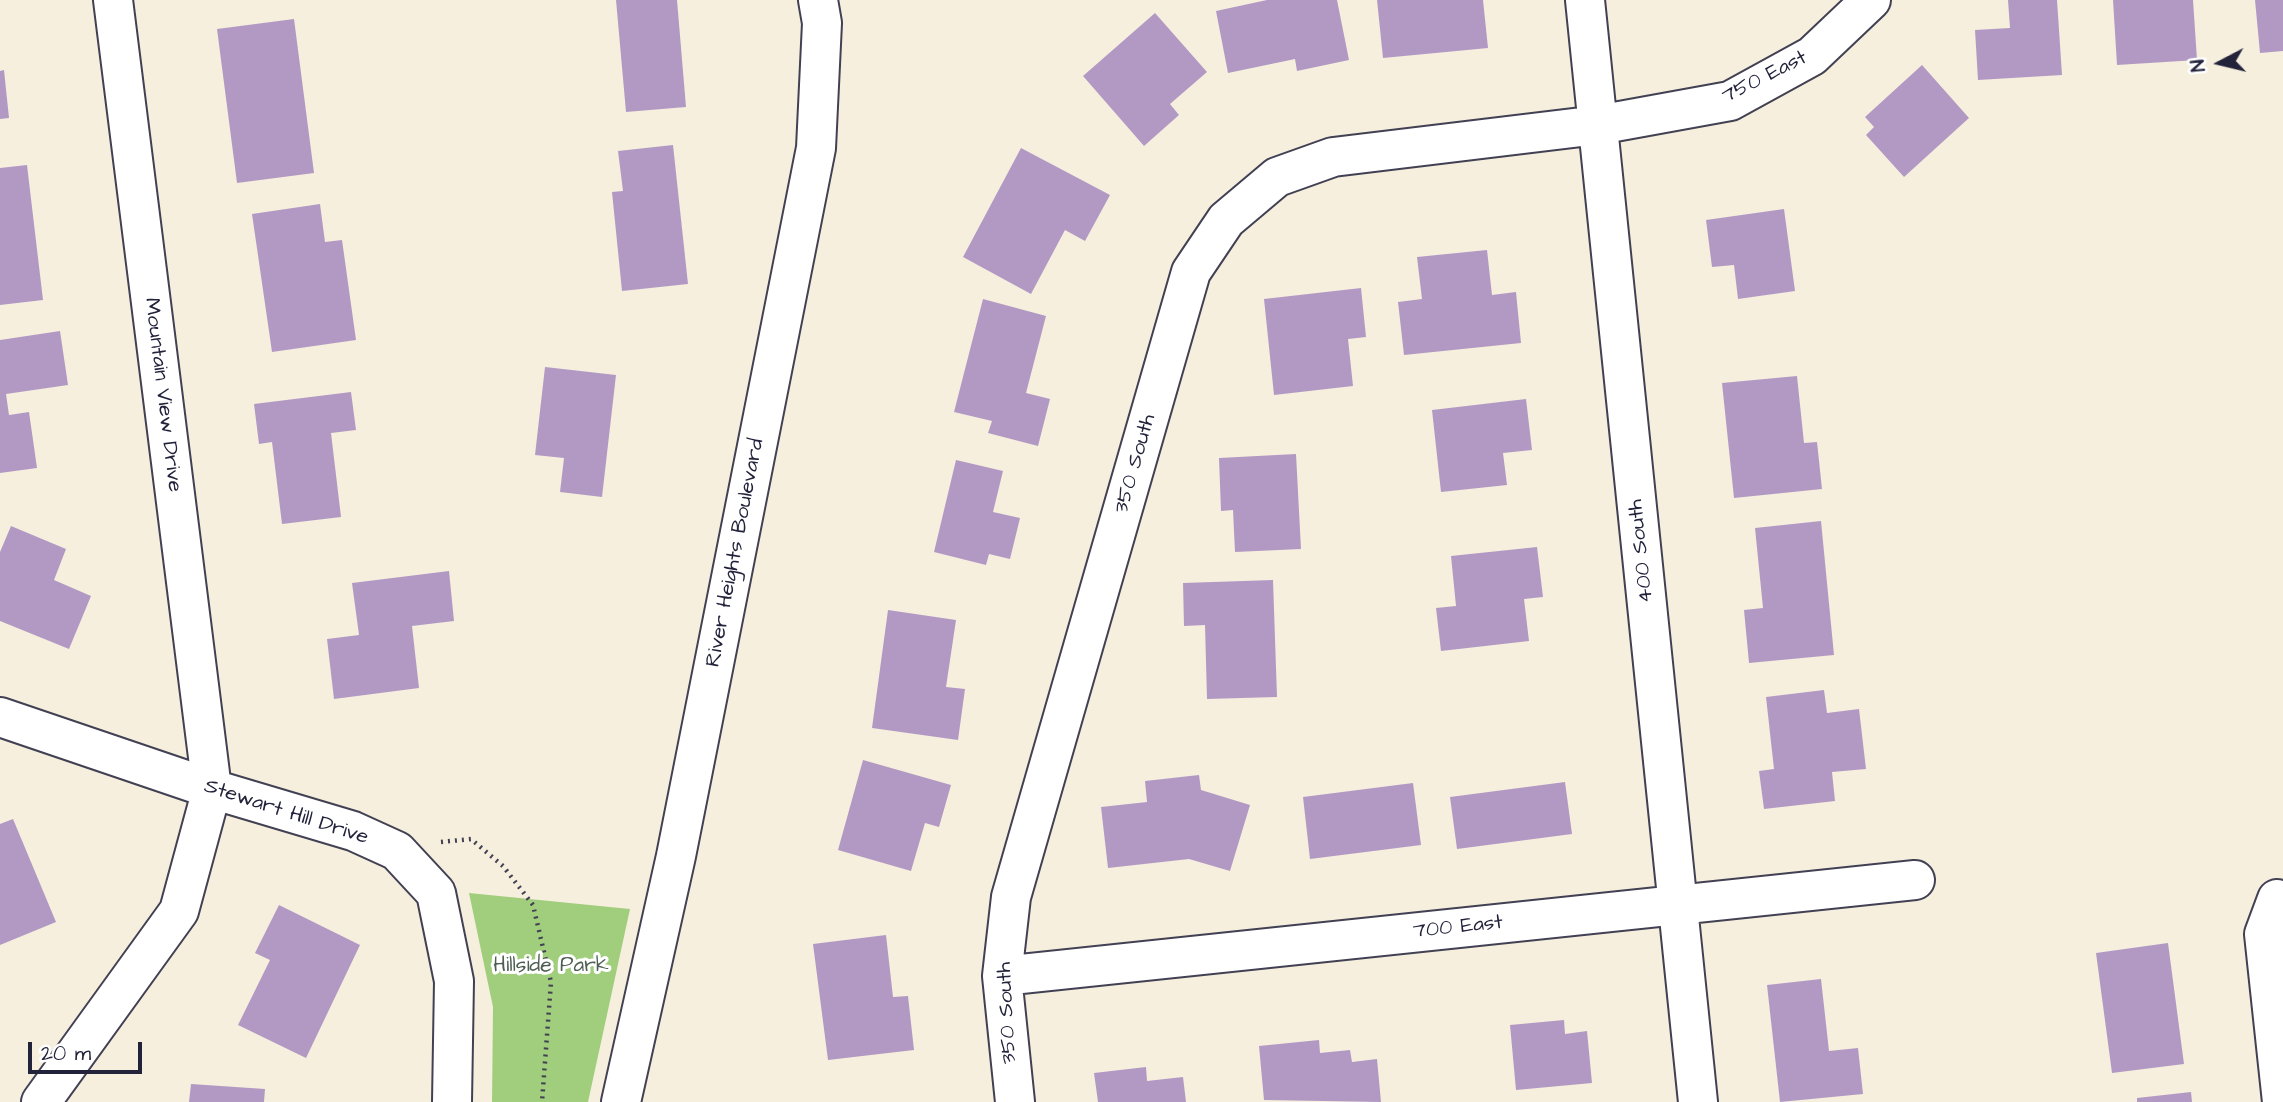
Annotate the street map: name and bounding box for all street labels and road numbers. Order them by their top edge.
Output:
street label: 750 East [1718,46,1812,110]
street label: Mountain View Drive [138,297,186,493]
street label: 350 South [1110,411,1162,517]
street label: River Heights Boulevard [701,437,771,669]
street label: 400 South [1624,498,1660,604]
street label: Stewart Hill Drive [201,775,371,851]
street label: 700 East [1412,911,1504,945]
street label: 350 South [993,961,1023,1065]

